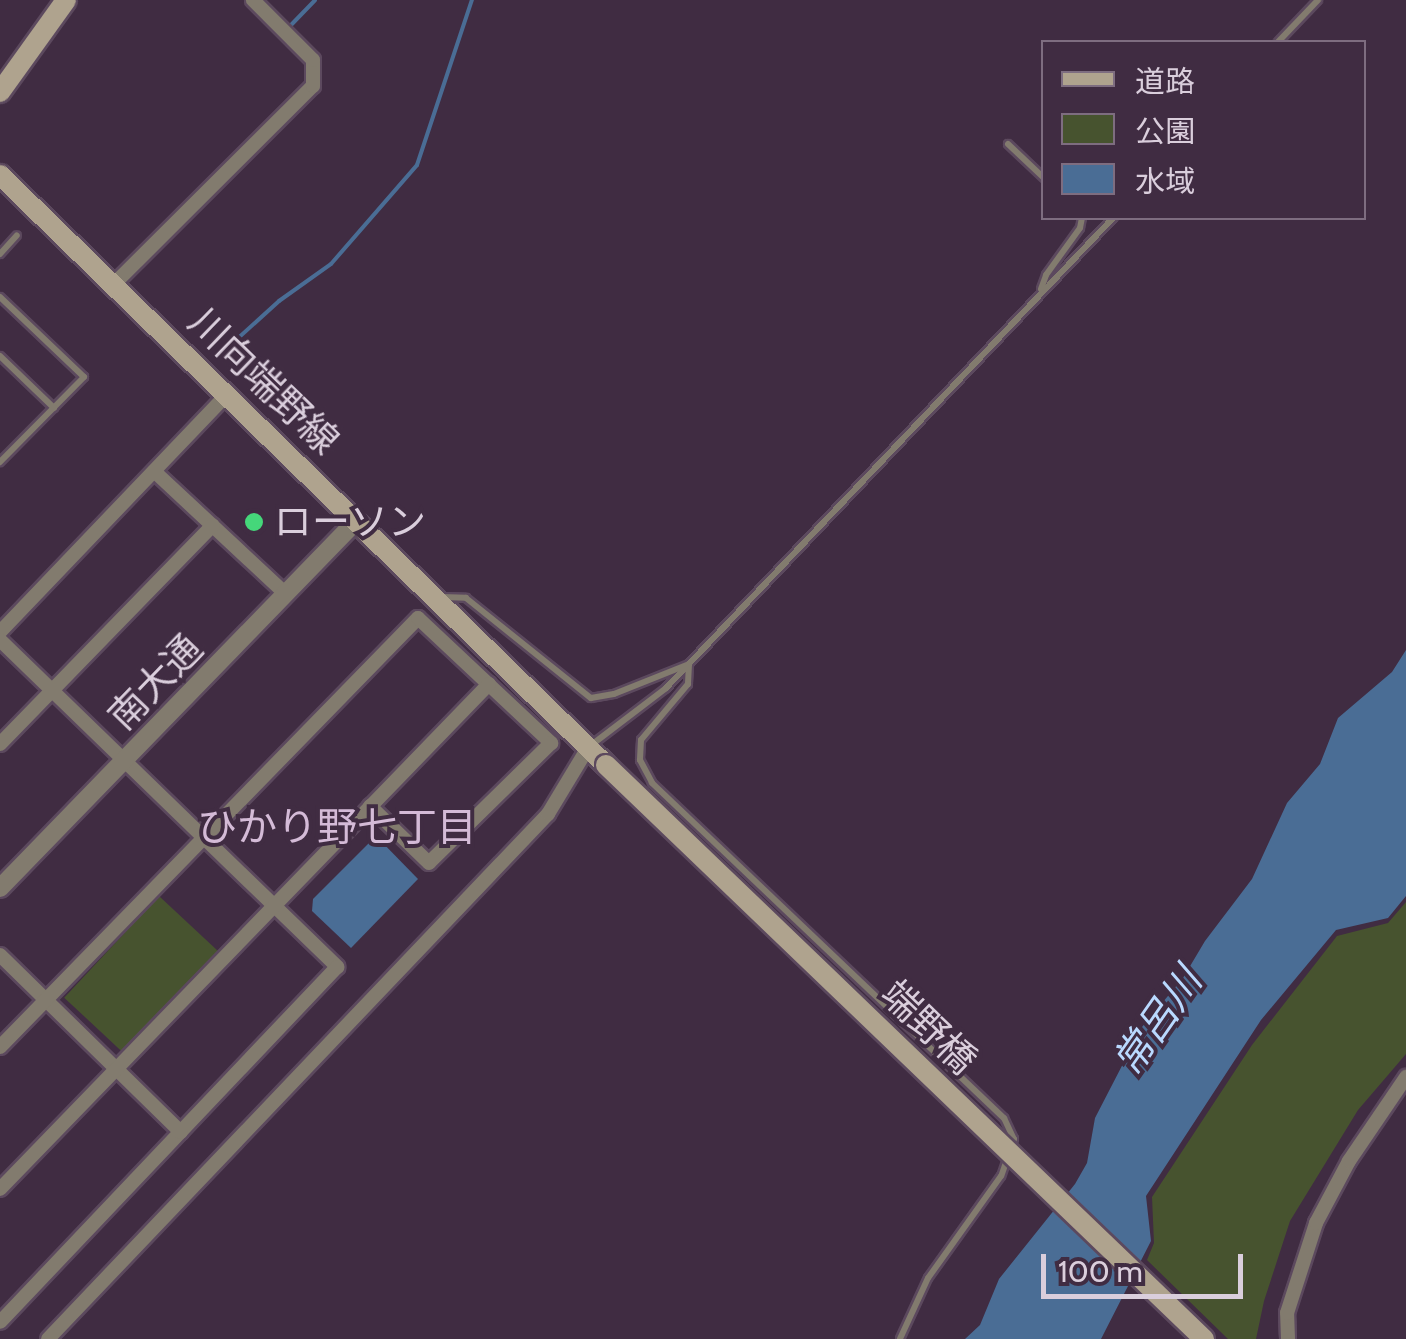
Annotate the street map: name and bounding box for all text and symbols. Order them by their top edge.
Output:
legend [1041,40,1366,220]
text: 道路 [1135,63,1195,100]
text: 公園 [1135,113,1195,150]
text: 水域 [1135,163,1195,200]
street label: 川向端野線 [180,299,348,463]
place label: ローソン [274,499,426,545]
marker: ローソン [243,511,265,533]
street label: 南大通 [99,625,211,739]
district label: ひかり野七丁目 [197,803,477,851]
water label: 常呂川 [1103,958,1211,1084]
street label: 端野橋 [872,971,986,1083]
scale bar [1046,1234,1248,1296]
text: 100 m [1058,1253,1143,1290]

